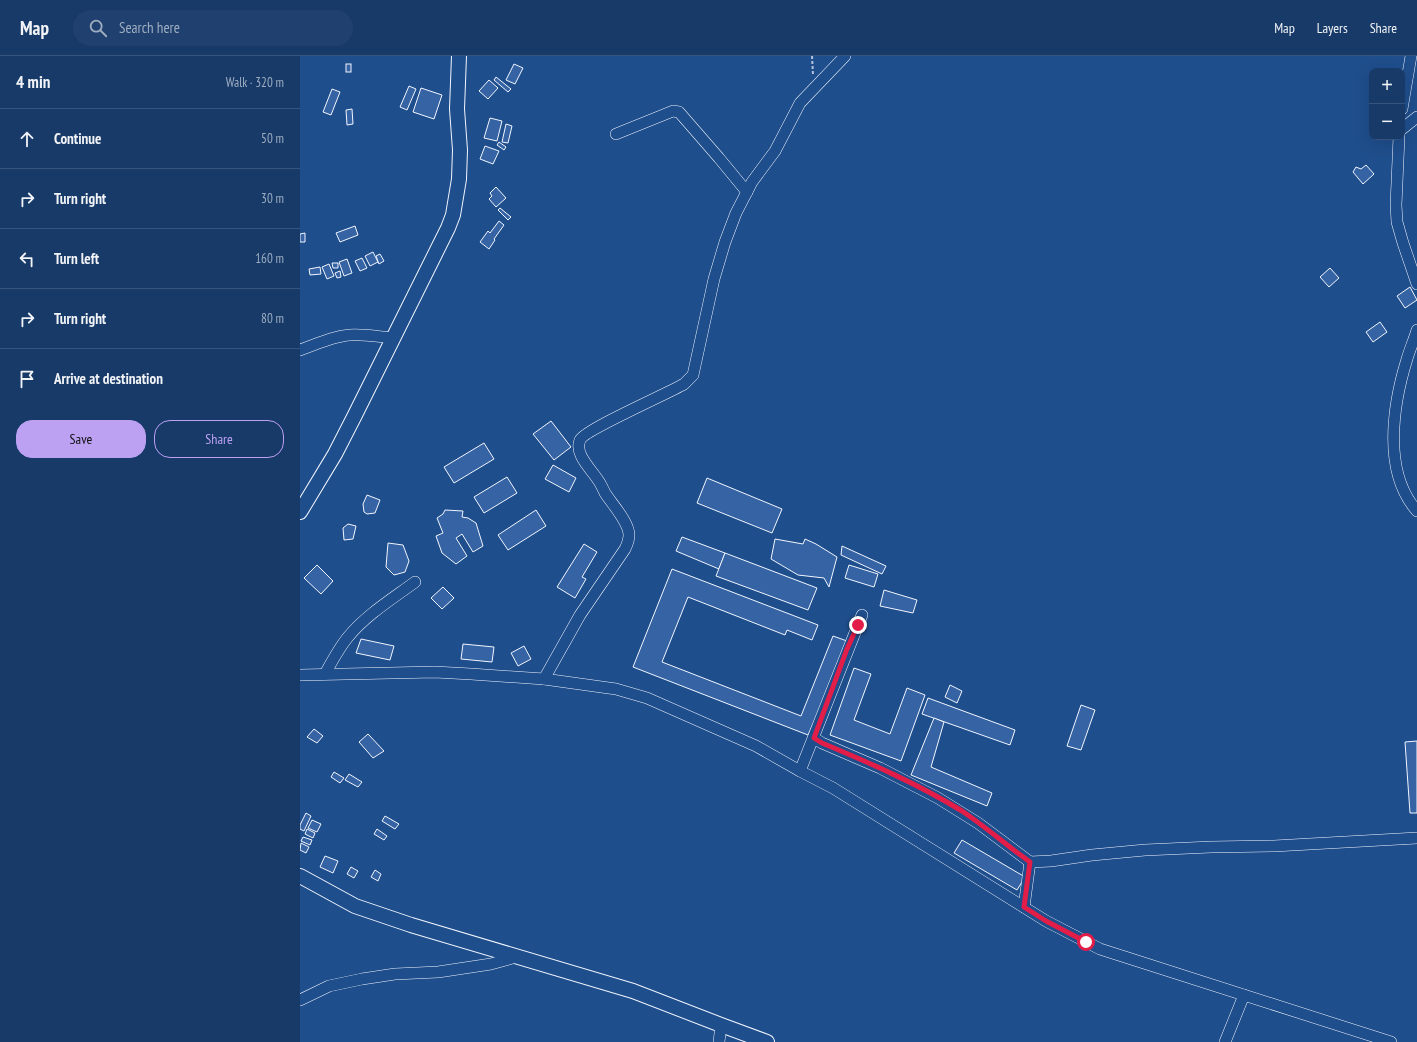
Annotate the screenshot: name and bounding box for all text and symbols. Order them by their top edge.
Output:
search box [73,10,353,46]
text: Map [20,16,49,40]
icon: search [87,17,109,39]
text: Search here [119,18,180,37]
text: Map [1274,19,1295,37]
text: Layers [1317,19,1348,37]
text: Share [1370,19,1397,37]
map controls [1369,68,1405,140]
button: + [1369,68,1405,104]
text: 4 min [16,71,50,93]
text: Walk · 320 m [226,74,284,91]
button: − [1369,104,1405,140]
icon: ahead [16,128,38,150]
text: Continue [54,129,101,148]
text: 50 m [261,130,284,147]
icon: right [16,188,38,210]
text: Turn right [54,189,106,208]
text: 30 m [261,190,284,207]
icon: left [16,248,38,270]
text: Turn left [54,249,99,268]
text: 160 m [255,250,284,267]
icon: right [16,308,38,330]
text: Turn right [54,309,106,328]
text: 80 m [261,310,284,327]
icon: arrive [16,368,38,390]
text: Arrive at destination [54,369,163,388]
button: Save [16,420,146,458]
button: Share [154,420,284,458]
route end [849,616,867,634]
route start [1077,933,1095,951]

